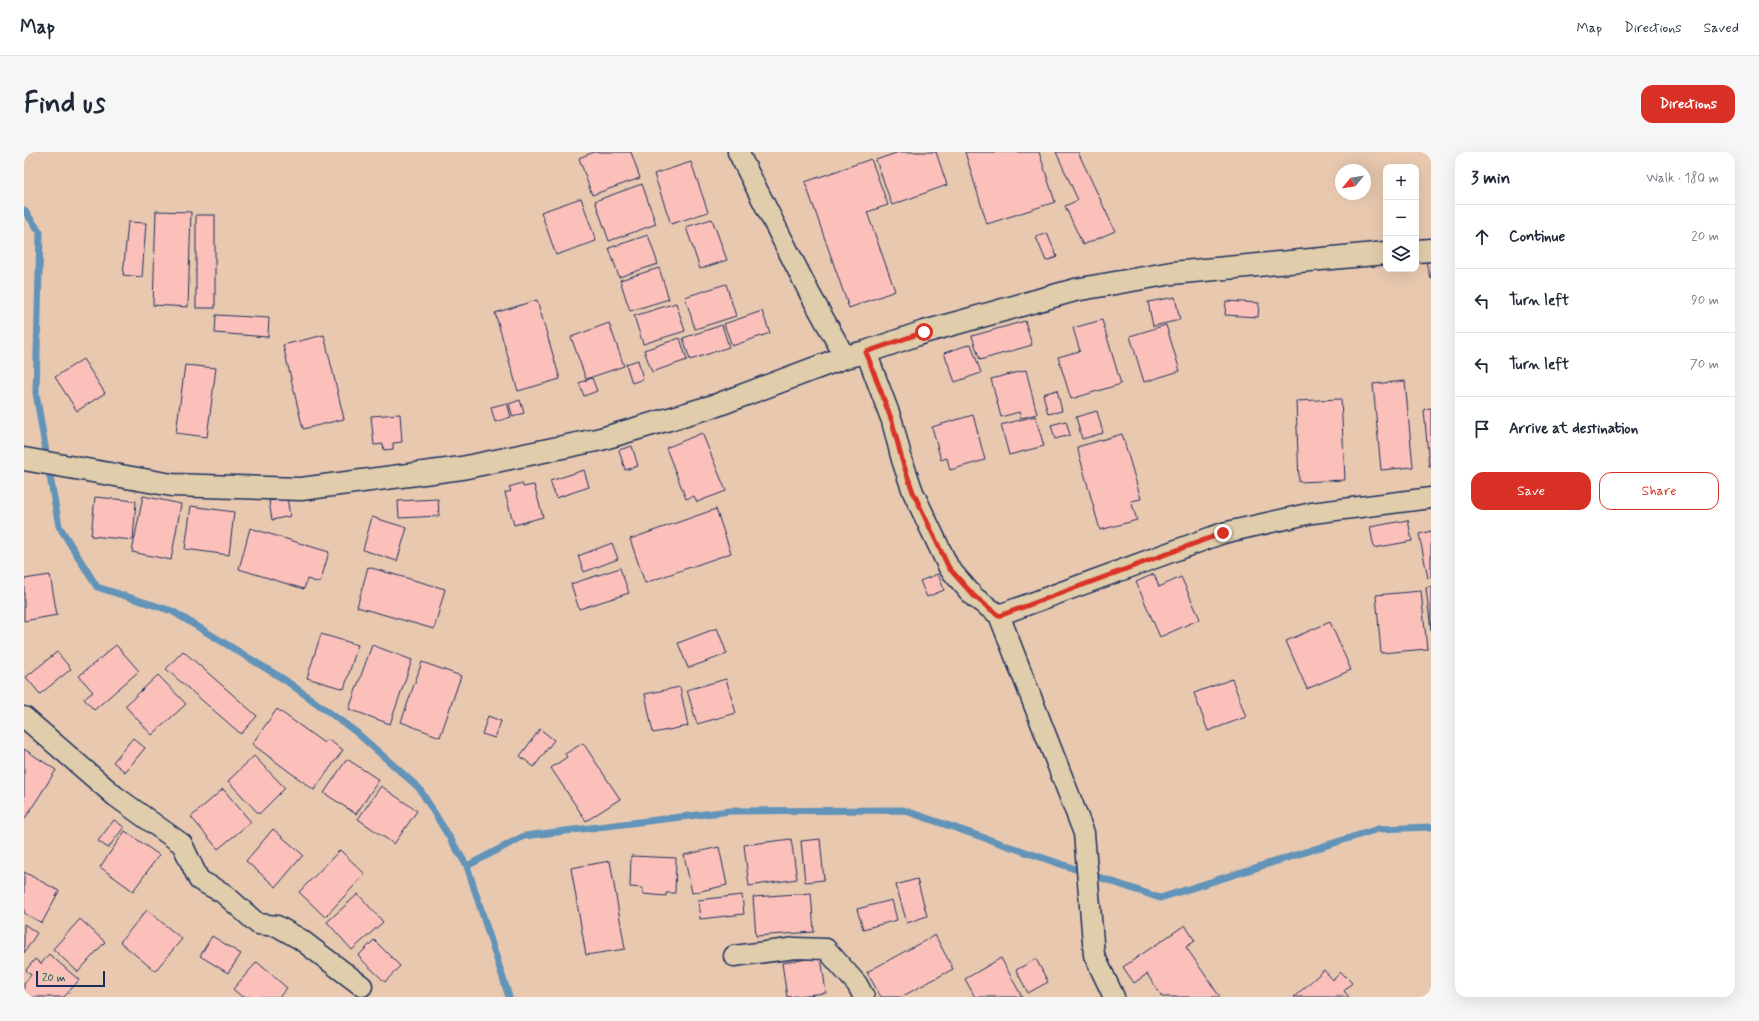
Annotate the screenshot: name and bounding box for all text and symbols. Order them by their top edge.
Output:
text: Map [20,15,55,40]
text: Map [1576,19,1602,37]
text: Directions [1624,19,1682,37]
text: Saved [1704,19,1739,37]
button: Directions [1641,85,1735,123]
text: Find us [24,86,105,123]
north arrow [1335,164,1371,200]
map controls [1383,164,1419,272]
button: + [1383,164,1419,200]
text: 3 min [1471,167,1510,189]
text: Walk · 180 m [1646,170,1719,187]
button: − [1383,200,1419,236]
icon: ahead [1471,226,1493,248]
text: Continue [1509,227,1565,247]
text: 20 m [1691,228,1719,245]
button: layers [1383,236,1419,272]
icon: left [1471,290,1493,312]
text: Turn left [1509,291,1569,311]
text: 90 m [1691,292,1719,309]
route start [915,323,933,341]
icon: left [1471,354,1493,376]
text: Turn left [1509,355,1569,375]
text: 70 m [1690,356,1719,373]
icon: arrive [1471,418,1493,440]
text: Arrive at destination [1509,419,1638,439]
button: Save [1471,472,1591,510]
button: Share [1599,472,1719,510]
route end [1214,524,1232,542]
scale bar [36,969,105,988]
text: 20 m [42,971,65,985]

